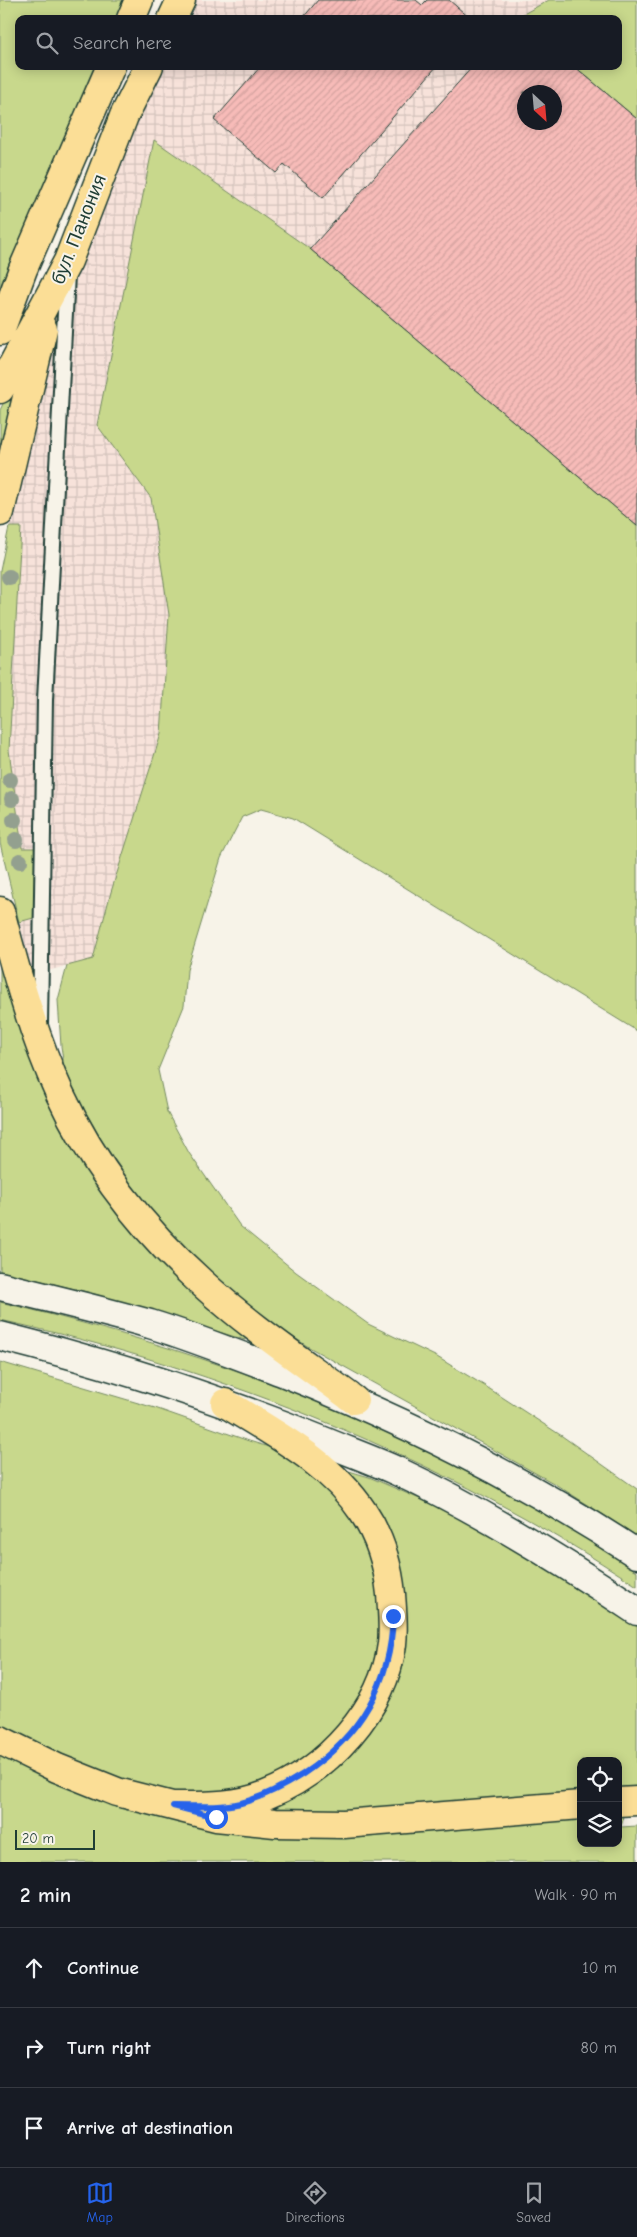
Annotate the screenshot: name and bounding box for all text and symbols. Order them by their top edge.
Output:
search box [15,15,622,70]
icon: search [33,29,61,57]
text: Search here [73,32,172,54]
north arrow [517,85,562,130]
street label: бул. Панония [47,171,111,288]
route end [382,1605,405,1628]
map controls [577,1757,622,1847]
button: locate [577,1757,622,1802]
button: layers [577,1802,622,1847]
route start [205,1806,228,1829]
scale bar [15,1827,95,1850]
text: 20 m [22,1830,54,1847]
text: 2 min [20,1883,71,1907]
text: Walk · 90 m [534,1886,617,1904]
icon: ahead [20,1954,48,1982]
text: Continue [67,1957,139,1979]
text: 10 m [582,1959,617,1977]
icon: right [20,2034,48,2062]
text: Turn right [67,2037,151,2059]
text: 80 m [580,2039,617,2057]
icon: arrive [20,2114,48,2142]
text: Arrive at destination [67,2117,233,2139]
tab: Map [86,2179,114,2226]
tab: Directions [285,2179,345,2226]
tab: Saved [516,2179,551,2226]

